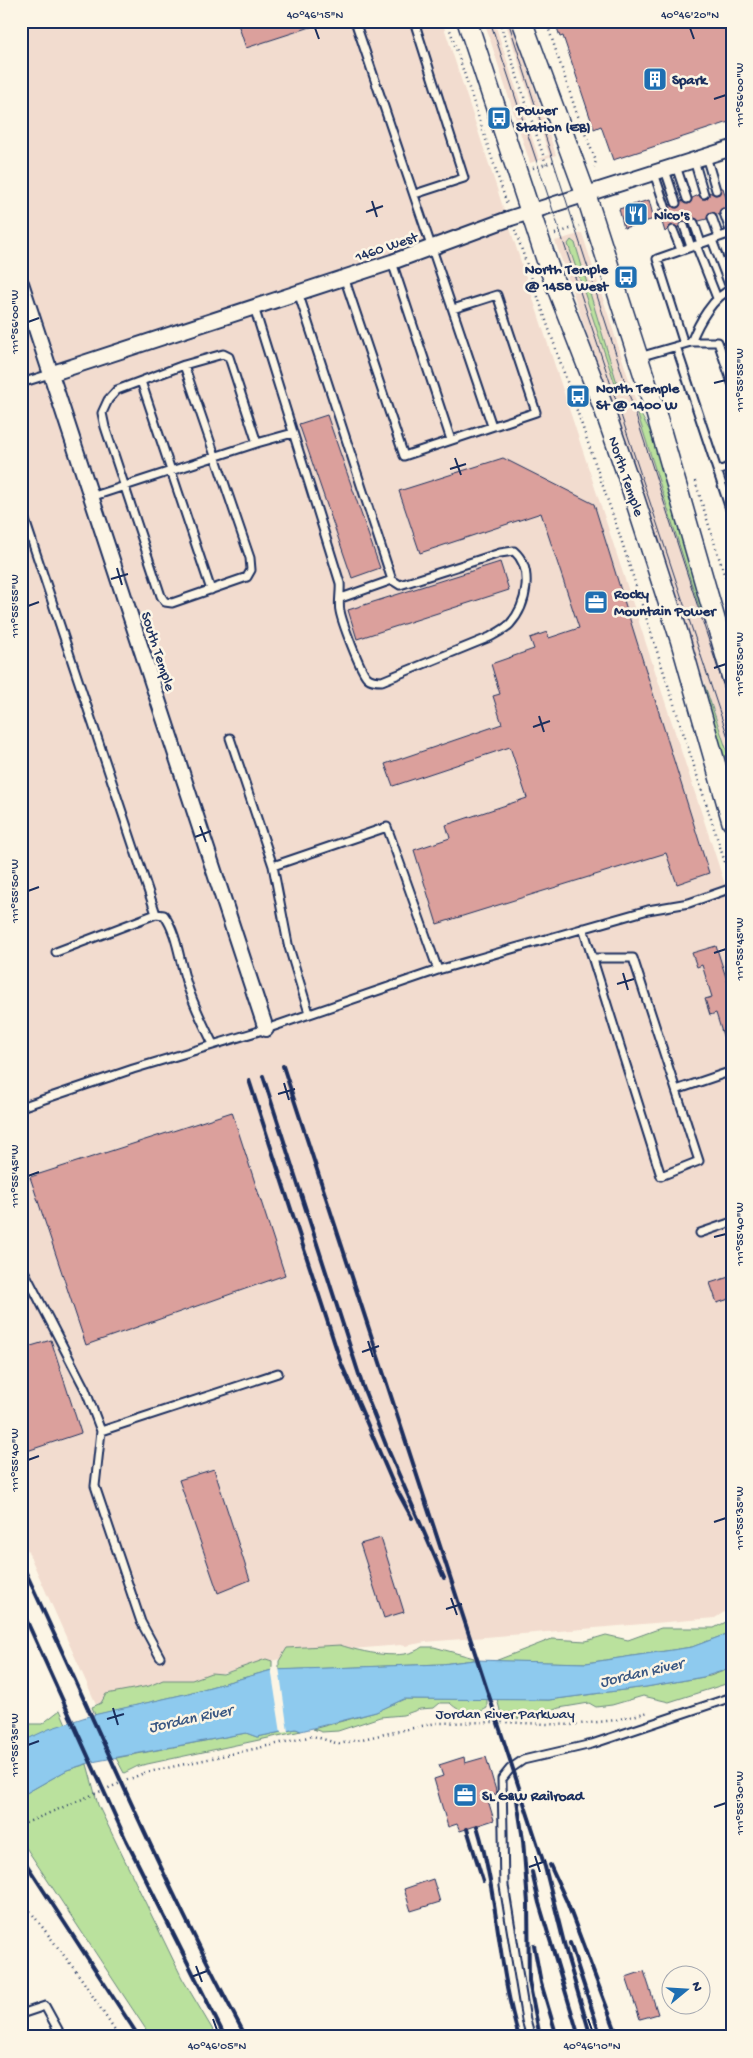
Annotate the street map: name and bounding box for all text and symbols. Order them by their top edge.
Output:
text: 40°46'15"N [287,9,344,23]
text: 40°46'20"N [661,9,719,23]
text: 111°56'00"W [734,63,748,128]
building icon: Spark [642,66,668,92]
place label: Spark [672,72,709,90]
place label: Power Station (EB) [515,102,591,137]
bus stop icon: Power Station (EB) [486,105,512,131]
restaurant icon: Nico's [623,201,649,227]
place label: Nico's [654,207,691,225]
street label: 1460 West [352,228,422,267]
place label: North Temple @ 1458 West [525,261,610,296]
bus stop icon: North Temple @ 1458 West [613,264,639,290]
text: 111°56'00"W [9,290,23,355]
text: 111°55'55"W [734,348,748,413]
place label: North Temple St @ 1400 W [596,380,680,415]
bus stop icon: North Temple St @ 1400 W [565,383,591,409]
street label: North Temple [603,434,647,519]
text: 111°55'55"W [9,574,23,639]
place label: Rocky Mountain Power [613,586,717,621]
office icon: Rocky Mountain Power [583,589,609,615]
street label: South Temple [136,610,178,694]
text: 111°55'50"W [734,632,748,697]
text: 111°55'50"W [9,859,23,924]
text: 111°55'45"W [734,918,748,981]
text: 111°55'45"W [9,1145,23,1208]
text: 111°55'40"W [734,1202,748,1267]
text: 111°55'40"W [9,1428,23,1493]
text: 111°55'35"W [734,1486,748,1551]
water label: Jordan River [598,1655,689,1693]
water label: Jordan River [147,1702,237,1739]
street label: Jordan River Parkway [435,1706,575,1724]
text: 111°55'35"W [9,1713,23,1778]
text: 111°55'30"W [734,1771,748,1836]
office icon: SL G&W Railroad [452,1782,478,1808]
place label: SL G&W Railroad [482,1788,586,1806]
north arrow [660,1966,710,2016]
text: N [686,1980,705,1994]
text: 40°46'05"N [188,2040,246,2054]
text: 40°46'10"N [563,2040,621,2054]

